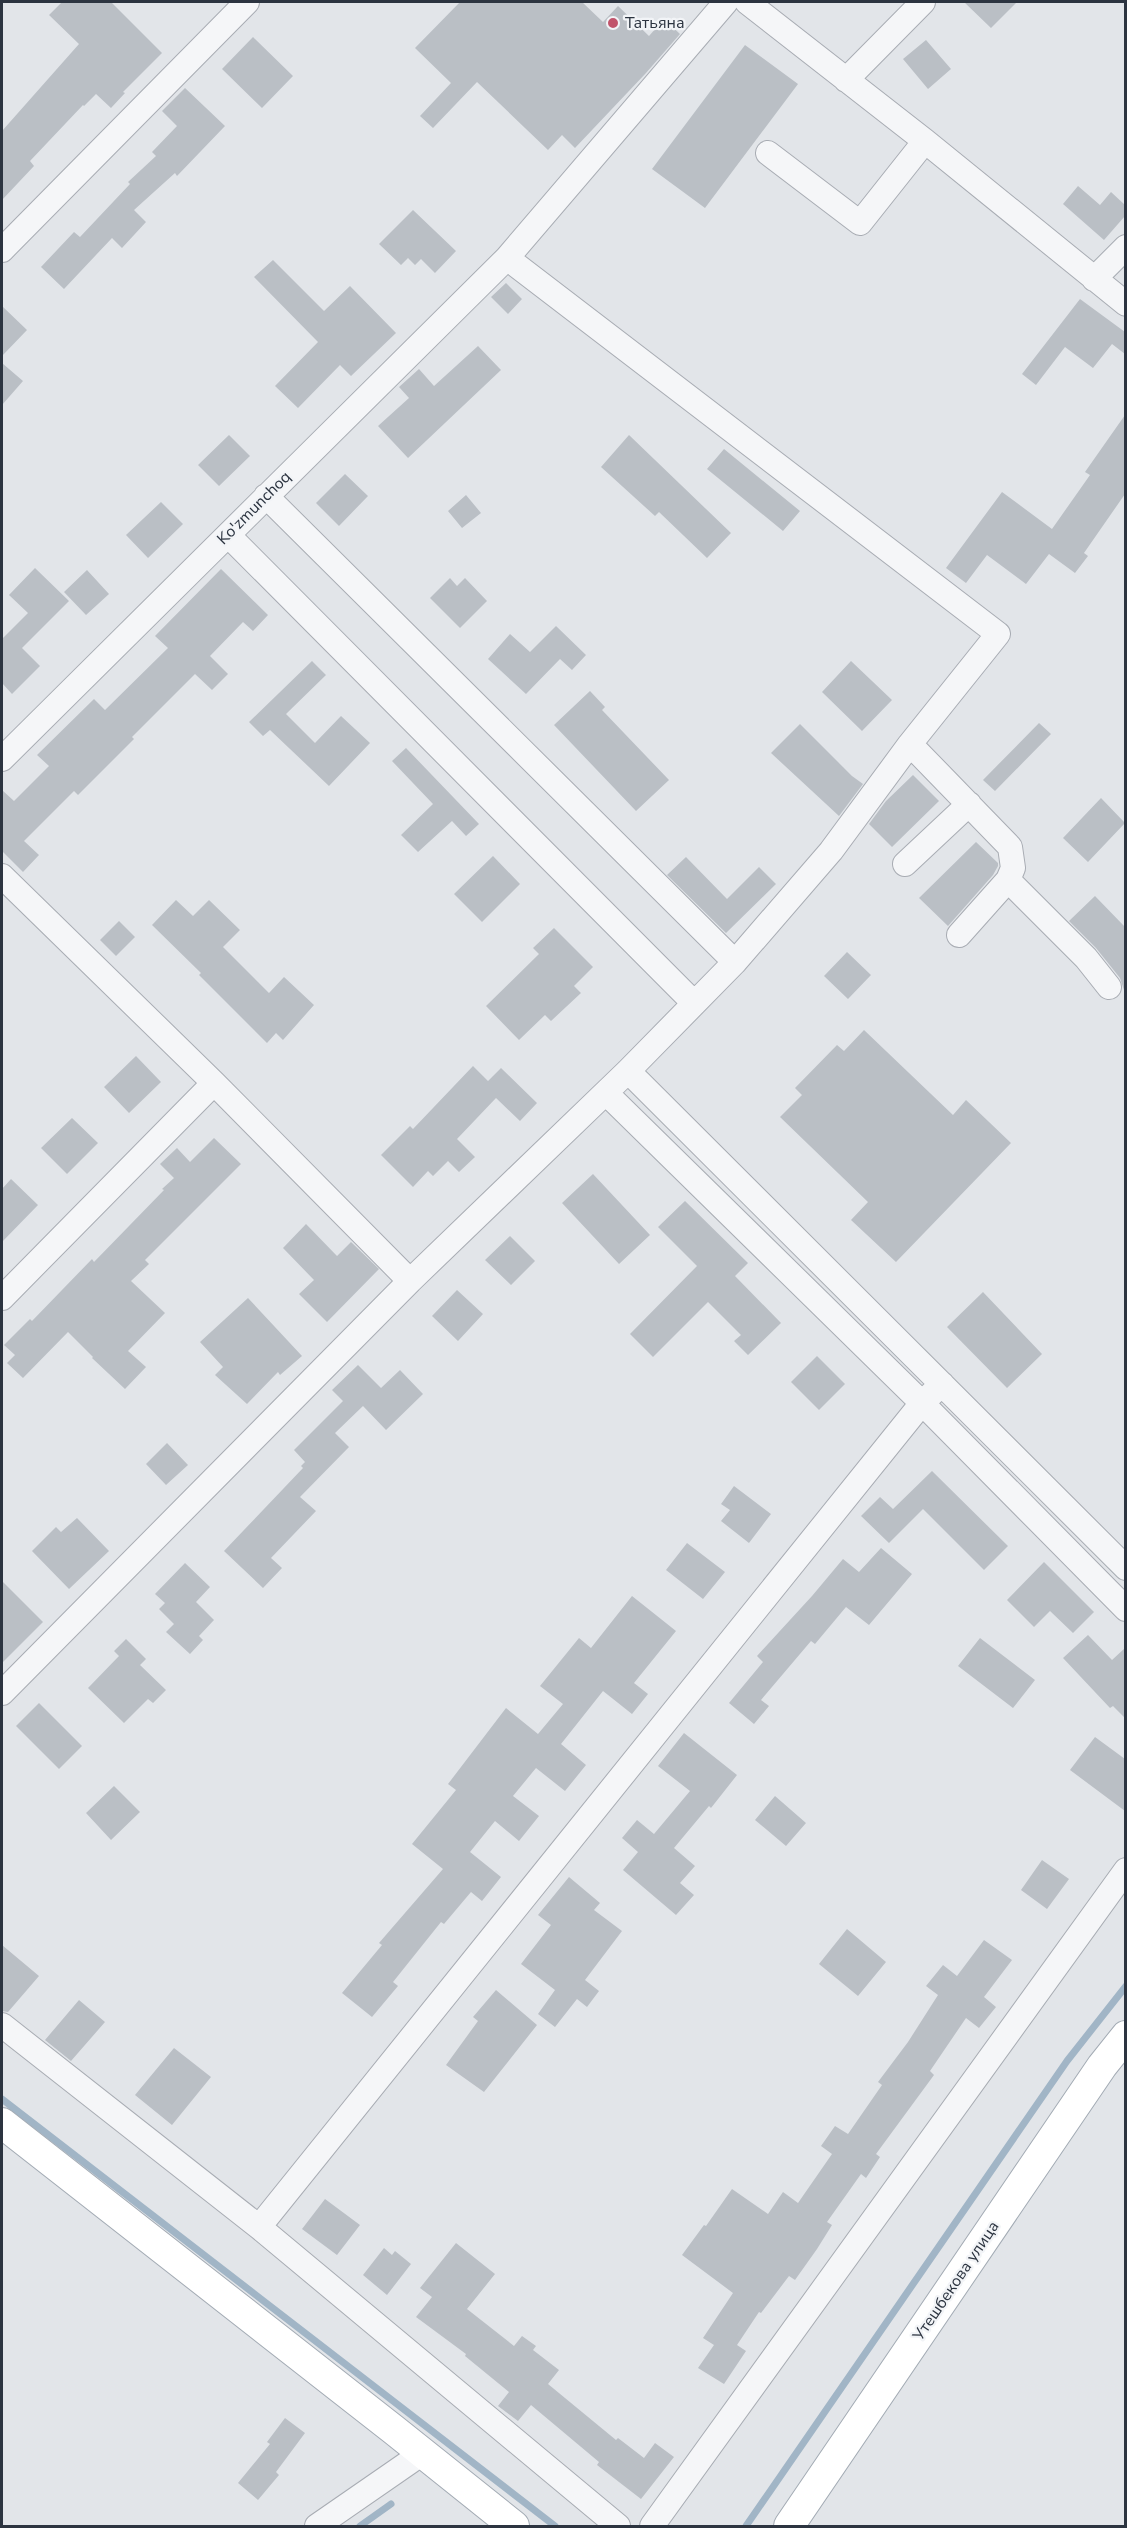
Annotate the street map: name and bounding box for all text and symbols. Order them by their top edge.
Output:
place label: Татьяна [625,12,685,34]
marker: Татьяна [606,16,620,30]
street label: Ko'zmunchoq [212,466,296,550]
street label: Утешбекова улица [907,2217,1004,2346]

